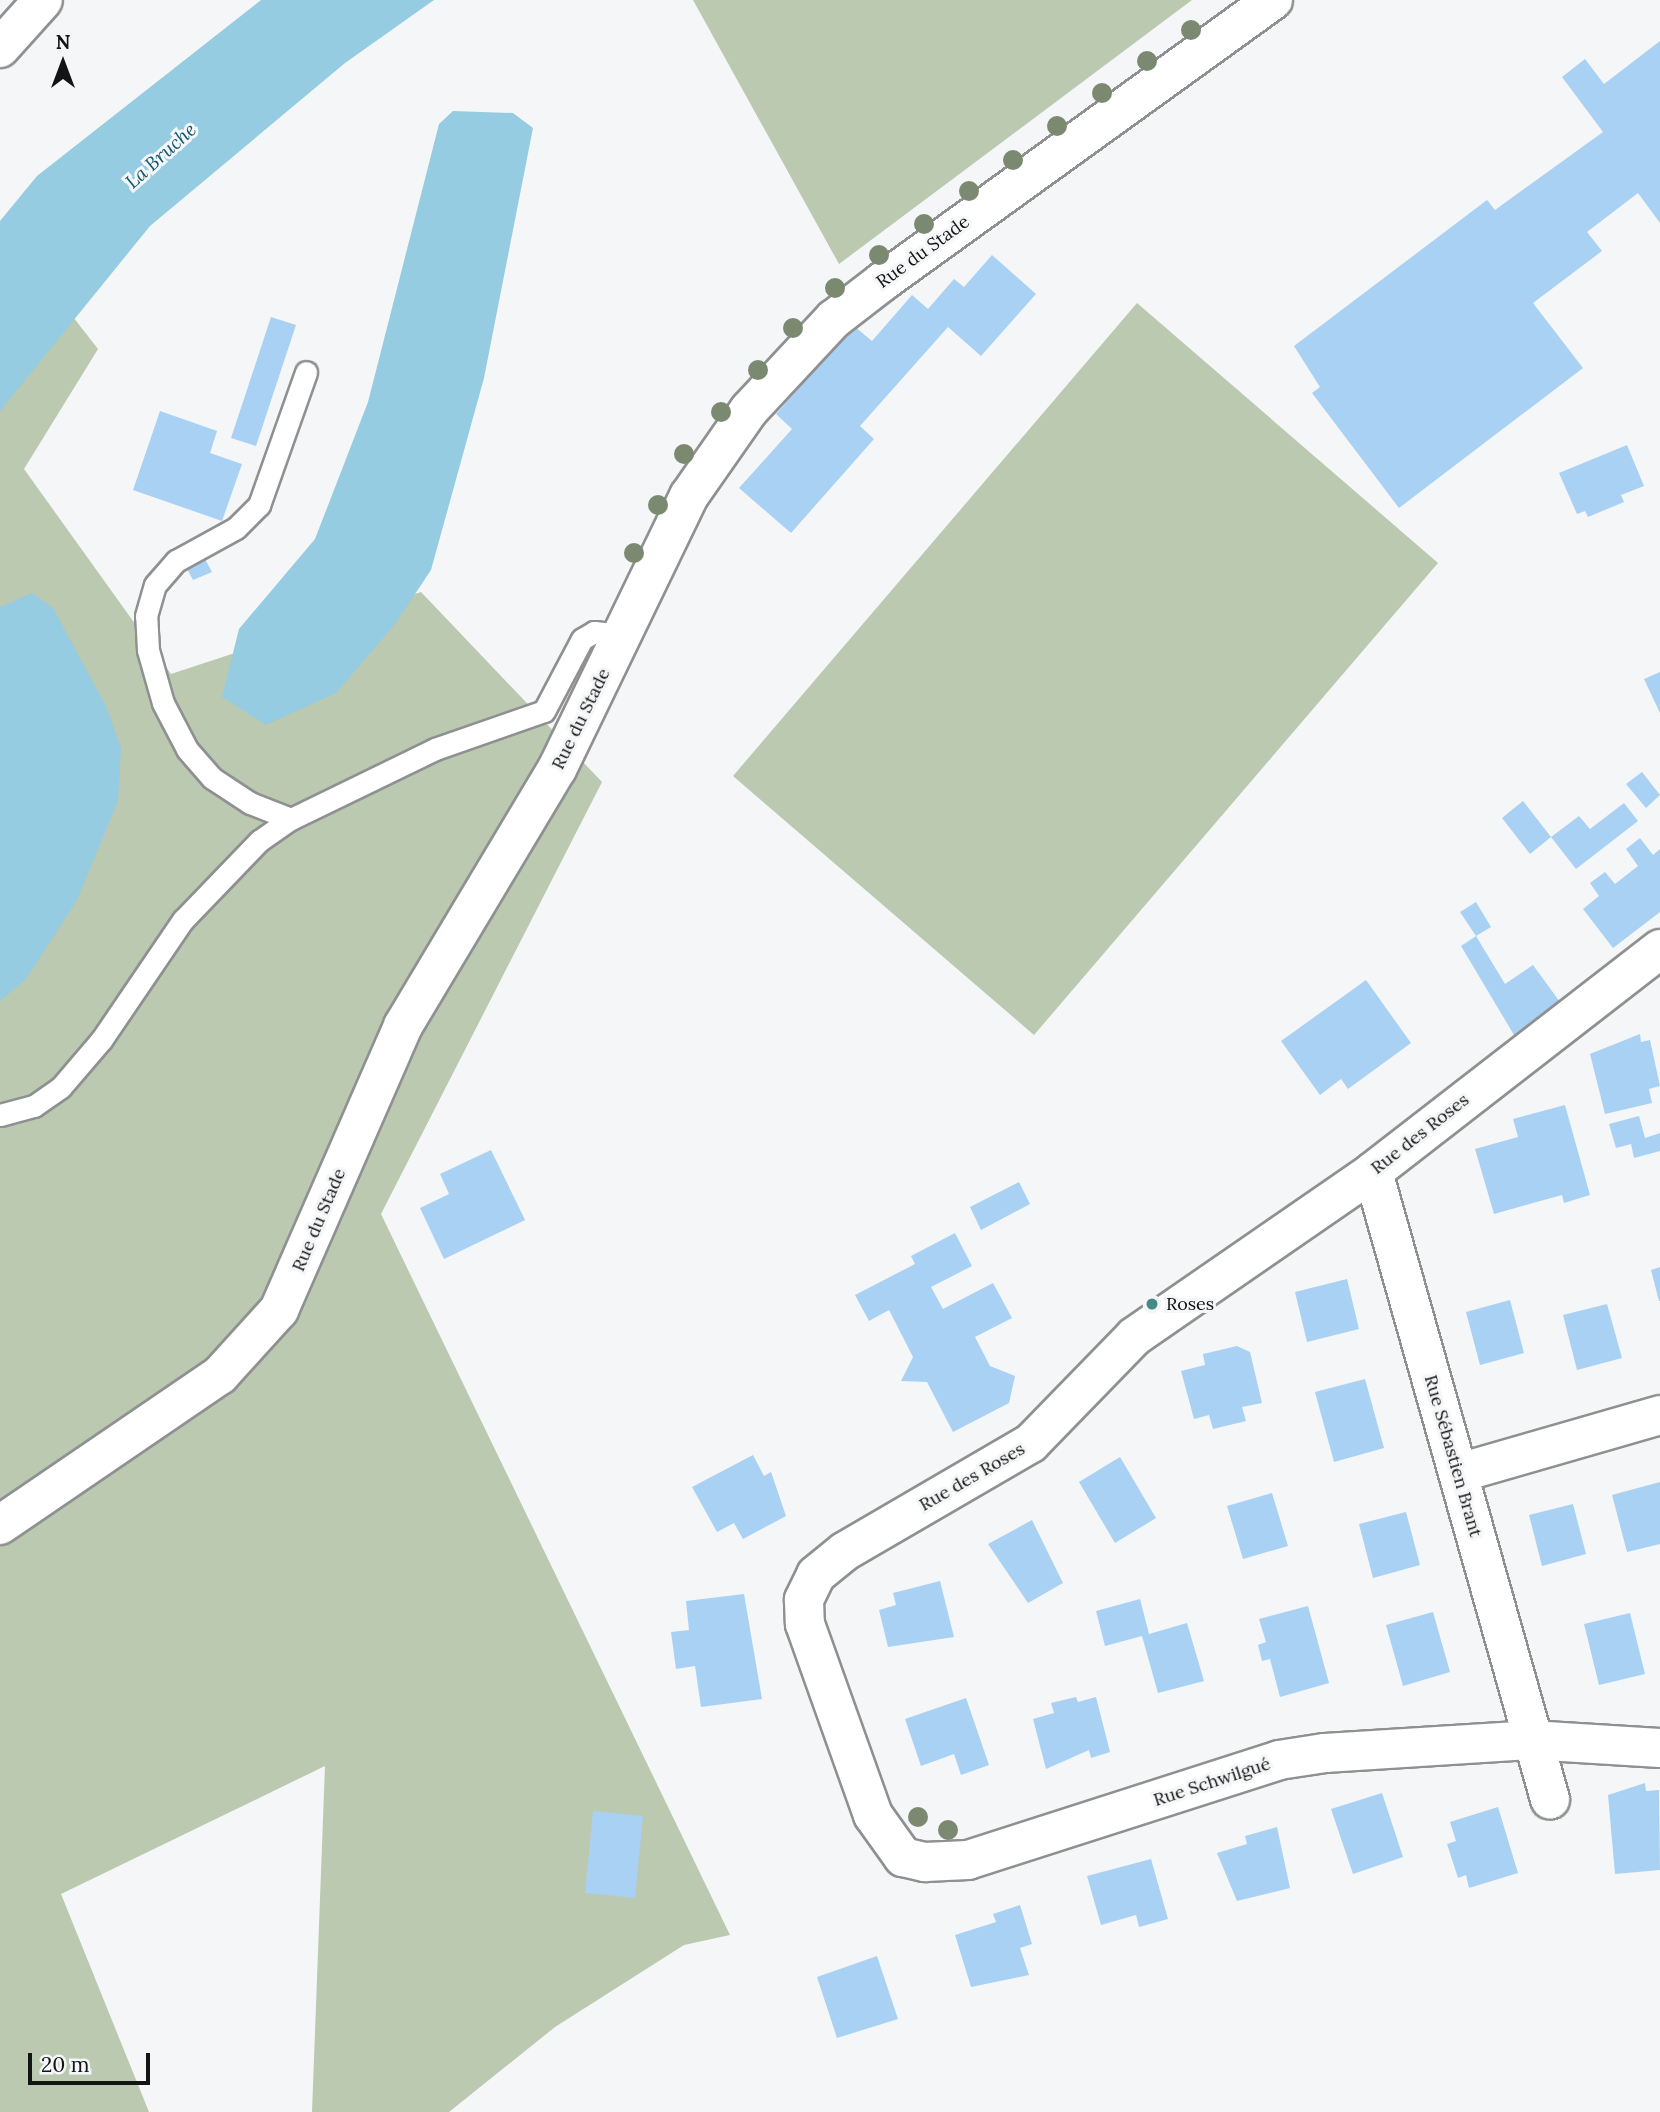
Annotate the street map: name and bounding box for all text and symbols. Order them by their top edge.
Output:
north arrow [28,28,98,98]
text: N [56,30,70,54]
water label: La Bruche [121,118,201,194]
street label: Rue du Stade [872,211,974,293]
street label: Rue du Stade [547,665,615,773]
street label: Rue des Roses [1367,1089,1473,1179]
street label: Rue du Stade [288,1165,350,1275]
place label: Roses [1166,1293,1214,1315]
marker: Roses [1144,1296,1160,1312]
street label: Rue Sébastien Brant [1419,1372,1487,1540]
street label: Rue des Roses [915,1438,1029,1516]
street label: Rue Schwilgué [1151,1753,1273,1811]
scale bar [32,2038,154,2082]
text: 20 m [41,2051,90,2078]

